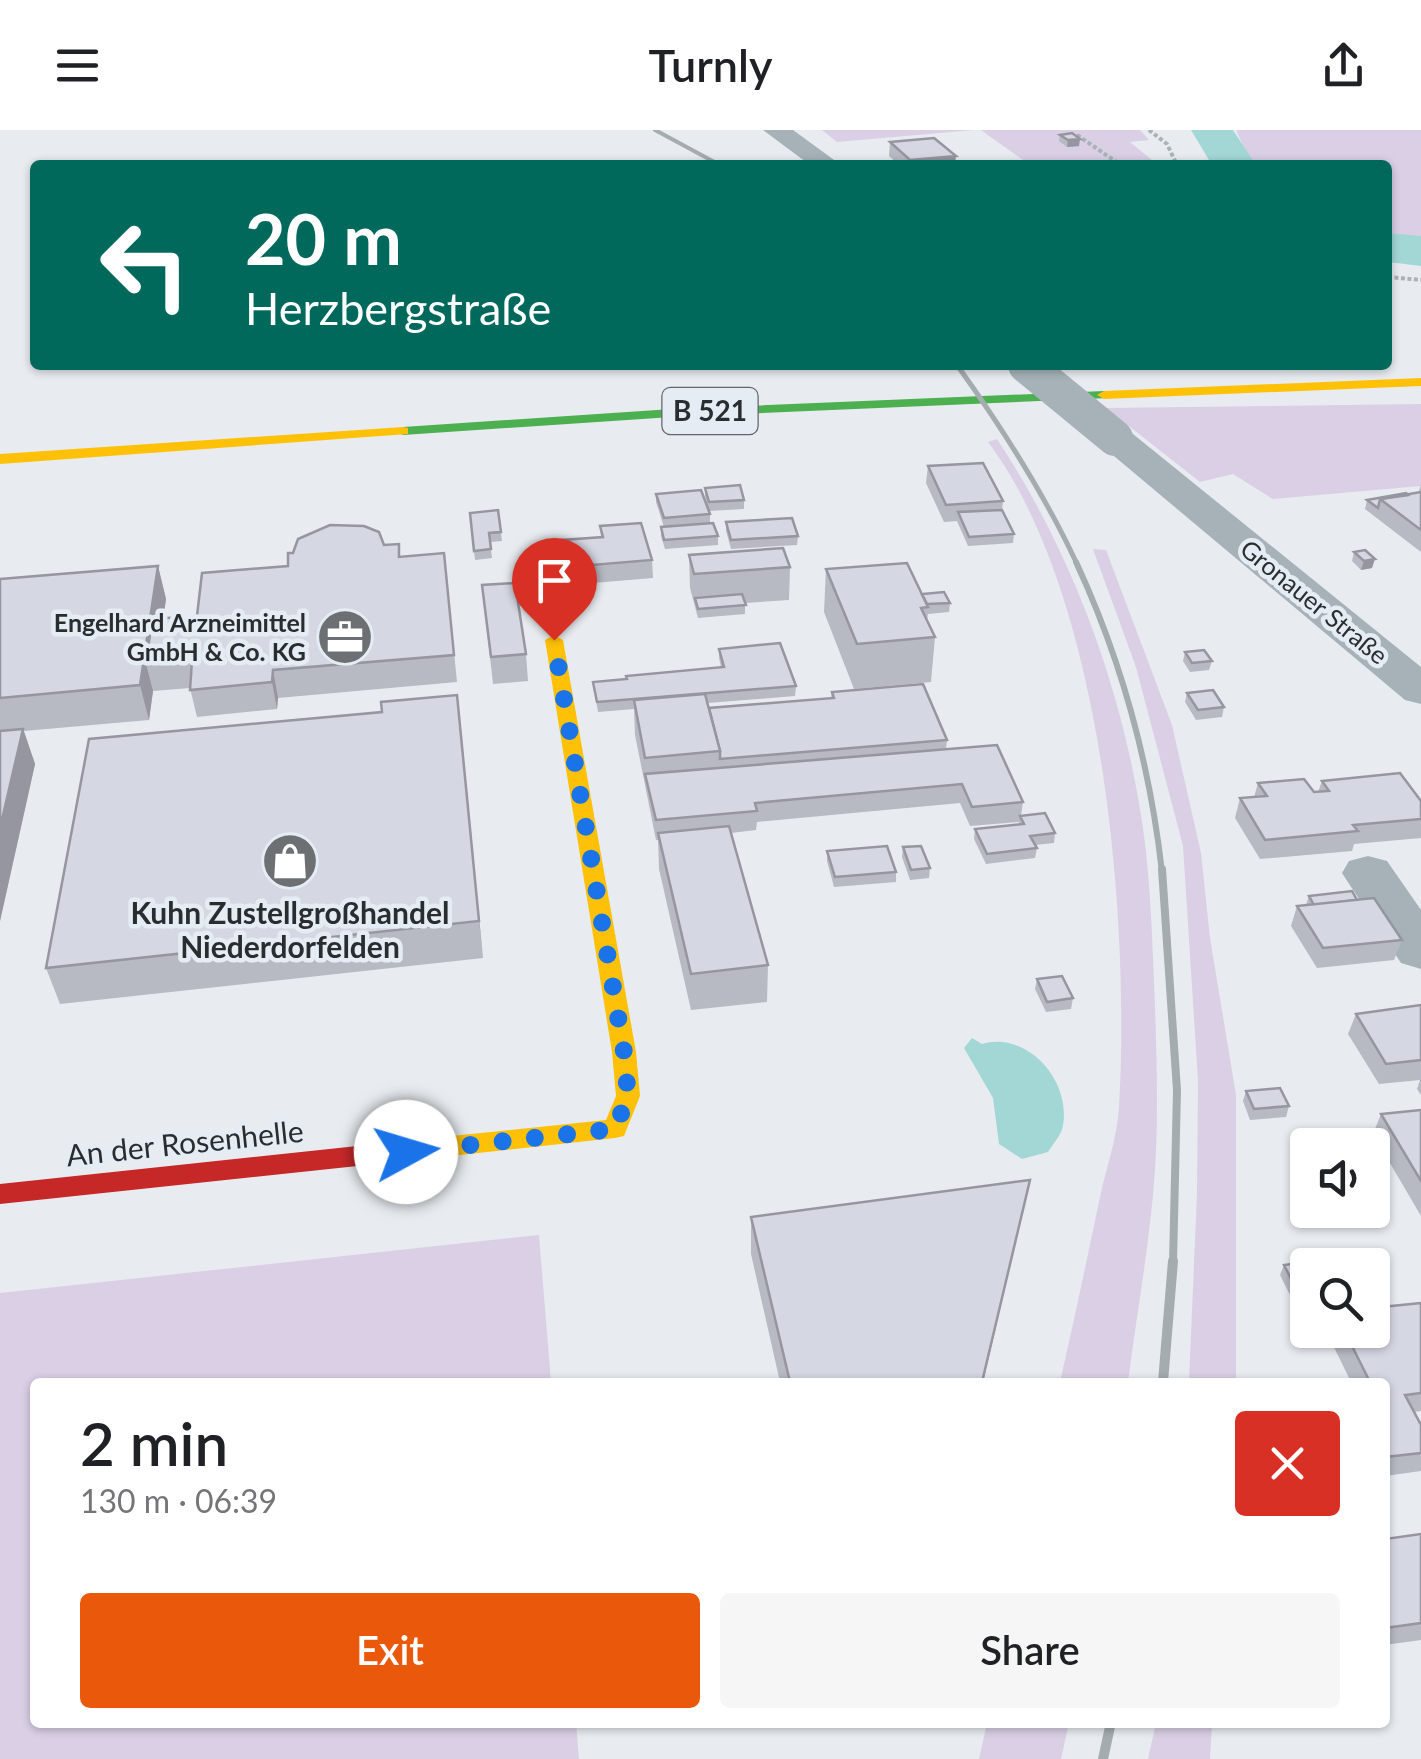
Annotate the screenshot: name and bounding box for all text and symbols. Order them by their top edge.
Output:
icon: menu [50,38,105,93]
text: Turnly [649,38,772,92]
icon: share [1316,38,1371,93]
text: 20 m [245,196,402,280]
icon: left [80,200,210,330]
text: Herzbergstraße [245,281,551,335]
road number: B 521 [662,388,758,434]
street label: Gronauer Straße [1235,533,1394,670]
pin [512,538,597,641]
icon: arrive [527,553,582,608]
place label: Engelhard Arzneimittel GmbH & Co. KG [54,607,306,666]
office icon: Engelhard Arzneimittel GmbH & Co. KG [315,607,375,667]
shop icon: Kuhn Zustellgroßhandel Niederdorfelden [260,831,320,891]
place label: Kuhn Zustellgroßhandel Niederdorfelden [131,894,449,964]
position arrow [354,1100,458,1204]
street label: An der Rosenhelle [64,1112,305,1172]
map controls [1290,1128,1390,1348]
button: sound [1290,1128,1390,1228]
button: search [1290,1248,1390,1348]
text: 2 min [80,1407,228,1479]
button: close [1235,1411,1340,1516]
text: 130 m · 06:39 [80,1481,277,1520]
button: Exit [80,1593,700,1708]
button: Share [720,1593,1340,1708]

